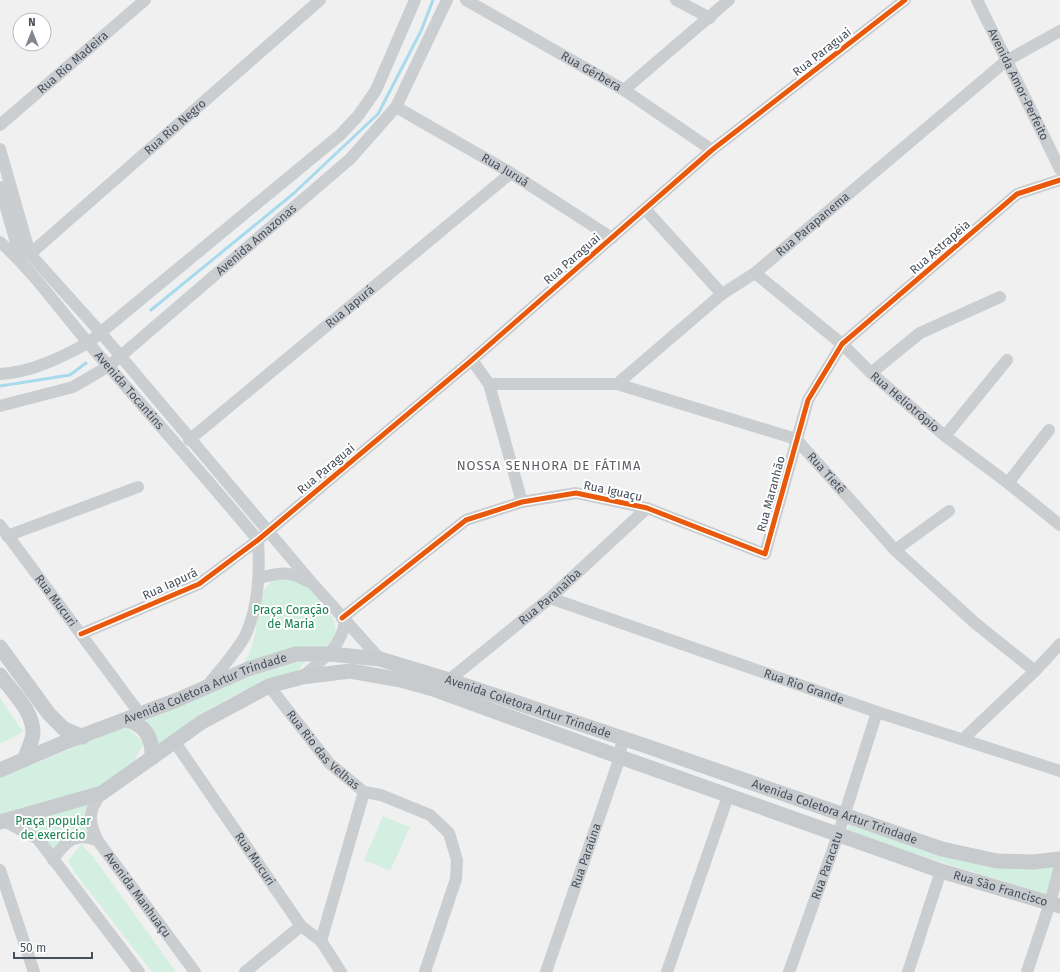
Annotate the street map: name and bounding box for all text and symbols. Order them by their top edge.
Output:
north arrow [12,12,52,52]
text: N [28,16,36,29]
street label: Rua Paraguai [790,25,854,79]
street label: Avenida Amor-Perfeito [985,26,1052,143]
street label: Rua Rio Madeira [35,28,111,97]
street label: Rua Gérbera [558,49,624,94]
street label: Rua Rio Negro [142,96,209,158]
street label: Rua Juruá [479,151,531,190]
street label: Rua Parapanema [773,189,852,259]
street label: Avenida Amazonas [213,201,299,278]
street label: Rua Astrapéia [907,217,973,277]
street label: Rua Paraguai [541,231,603,287]
street label: Rua Japurá [323,282,377,331]
street label: Avenida Tocantins [92,349,167,433]
street label: Rua Heliotrópio [868,369,942,435]
street label: Rua Paraguai [295,441,357,497]
street label: Rua Tietê [804,450,849,497]
street label: Rua Maranhão [754,454,788,534]
district label: NOSSA SENHORA DE FÁTIMA [457,458,641,473]
street label: Rua Iguaçu [582,478,644,504]
street label: Rua Iapurá [140,565,200,603]
street label: Rua Paranaíba [516,566,584,628]
street label: Rua Mucuri [32,572,80,629]
park label: Praça Coração de Maria [253,603,329,631]
street label: Avenida Coletora Artur Trindade [122,650,289,727]
street label: Rua Rio Grande [762,666,846,707]
street label: Avenida Coletora Artur Trindade [443,672,613,741]
street label: Rua Rio das Velhas [284,707,363,793]
street label: Avenida Coletora Artur Trindade [750,776,919,847]
park label: Praça popular de exercicio [15,814,91,842]
street label: Rua Paraúna [568,821,604,890]
street label: Rua Mucuri [232,830,278,888]
street label: Rua Paracatu [809,830,846,901]
street label: Avenida Manhuaçu [102,849,174,940]
street label: Rua São Francisco [952,868,1049,909]
scale bar [14,934,92,960]
text: 50 m [20,941,46,955]

